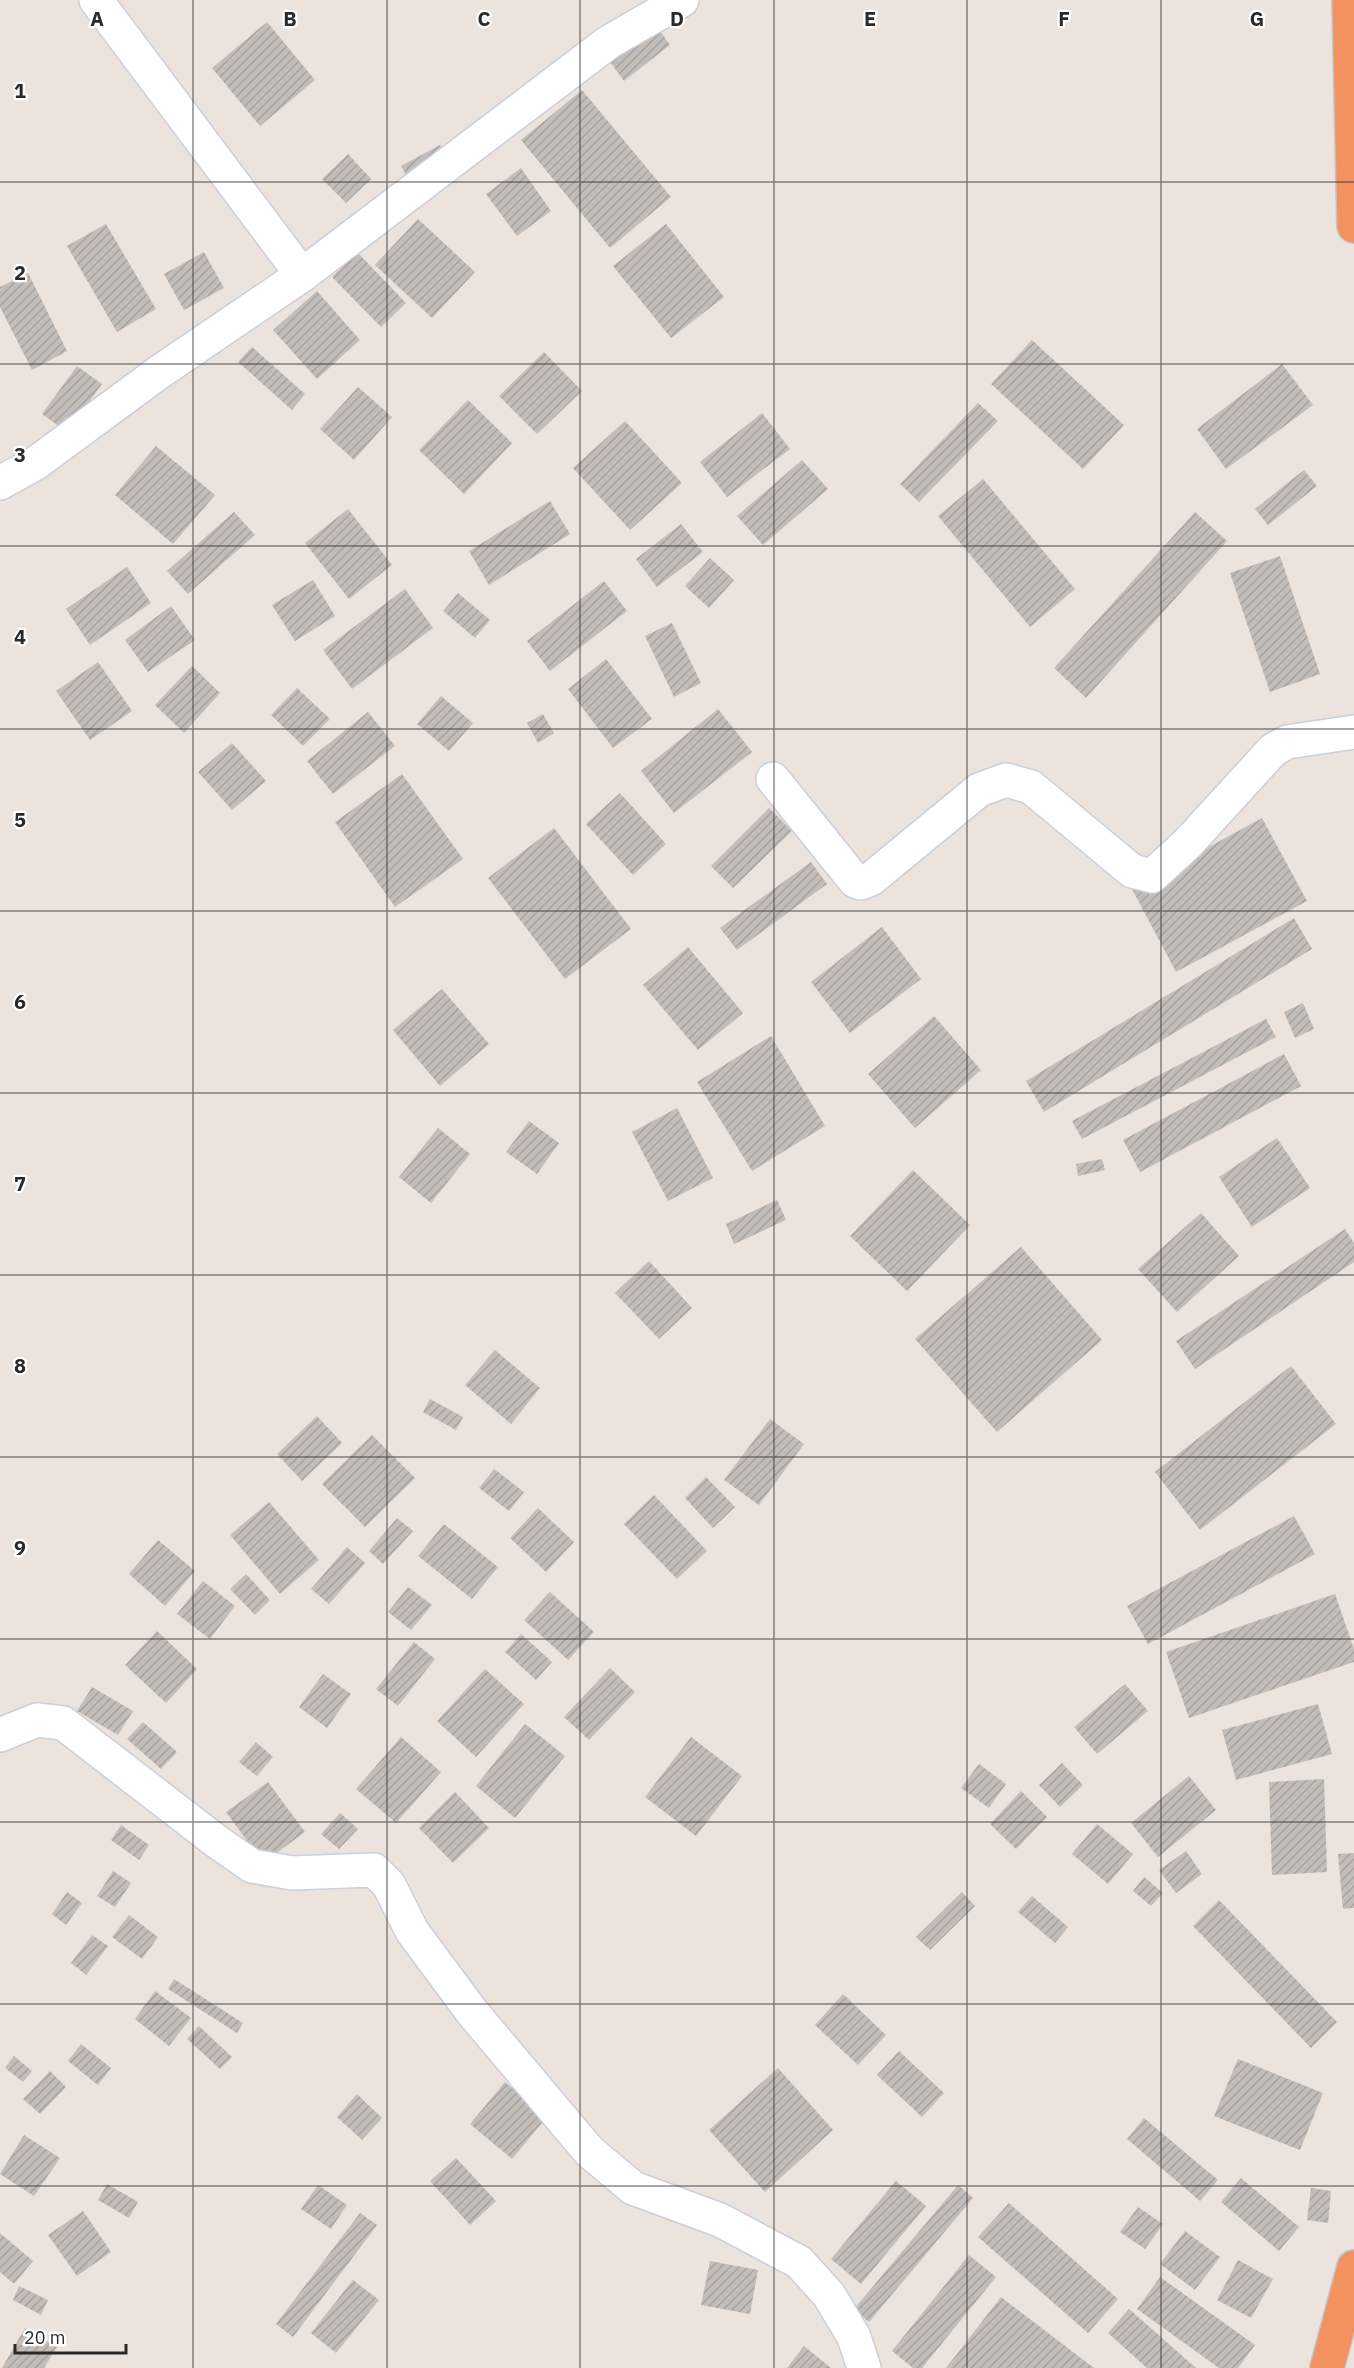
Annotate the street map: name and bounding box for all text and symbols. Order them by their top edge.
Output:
text: A [90,5,104,32]
text: B [283,5,297,32]
text: C [477,5,491,32]
text: D [670,5,684,32]
text: E [864,5,876,32]
text: F [1058,5,1070,32]
text: G [1250,5,1264,32]
text: 1 [14,77,26,104]
text: 2 [14,259,26,286]
text: 3 [14,441,26,468]
text: 4 [14,623,26,650]
text: 5 [14,806,26,833]
text: 6 [14,988,26,1015]
text: 7 [14,1170,26,1197]
text: 8 [14,1352,26,1379]
text: 9 [14,1534,26,1561]
scale bar [15,2317,126,2355]
text: 20 m [24,2326,66,2349]

